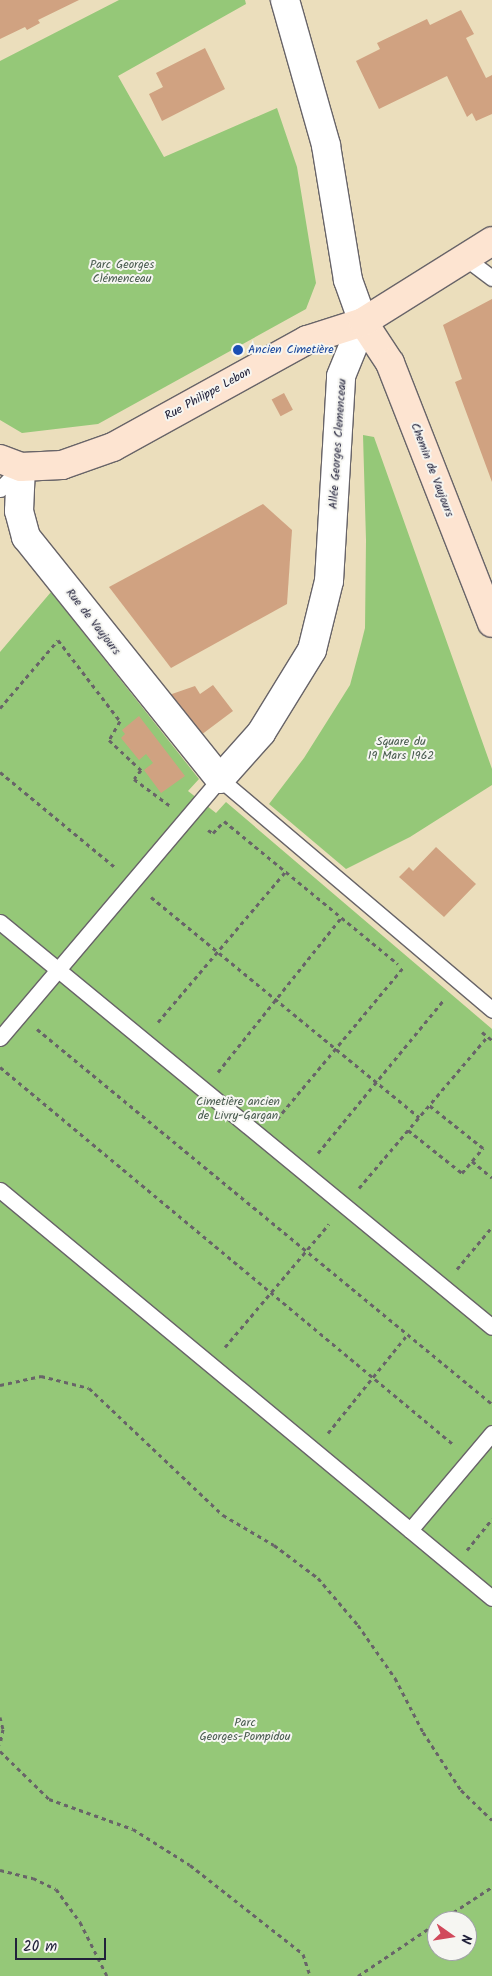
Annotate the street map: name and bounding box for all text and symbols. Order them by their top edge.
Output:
park label: Parc Georges Clémenceau [90,258,154,286]
place label: Ancien Cimetière [248,343,334,357]
marker: Ancien Cimetière [232,344,244,356]
street label: Rue Philippe Lebon [162,364,254,424]
street label: Allée Georges Clemenceau [326,378,350,510]
street label: Chemin de Vaujours [407,421,457,519]
street label: Rue de Vaujours [63,586,123,658]
park label: Square du 19 Mars 1962 [368,735,434,763]
park label: Cimetière ancien de Livry-Gargan [196,1095,280,1123]
park label: Parc Georges-Pompidou [199,1716,291,1744]
north arrow [427,1911,477,1961]
scale bar [18,1928,109,1960]
text: N [454,1932,477,1946]
text: 20 m [23,1935,57,1959]

